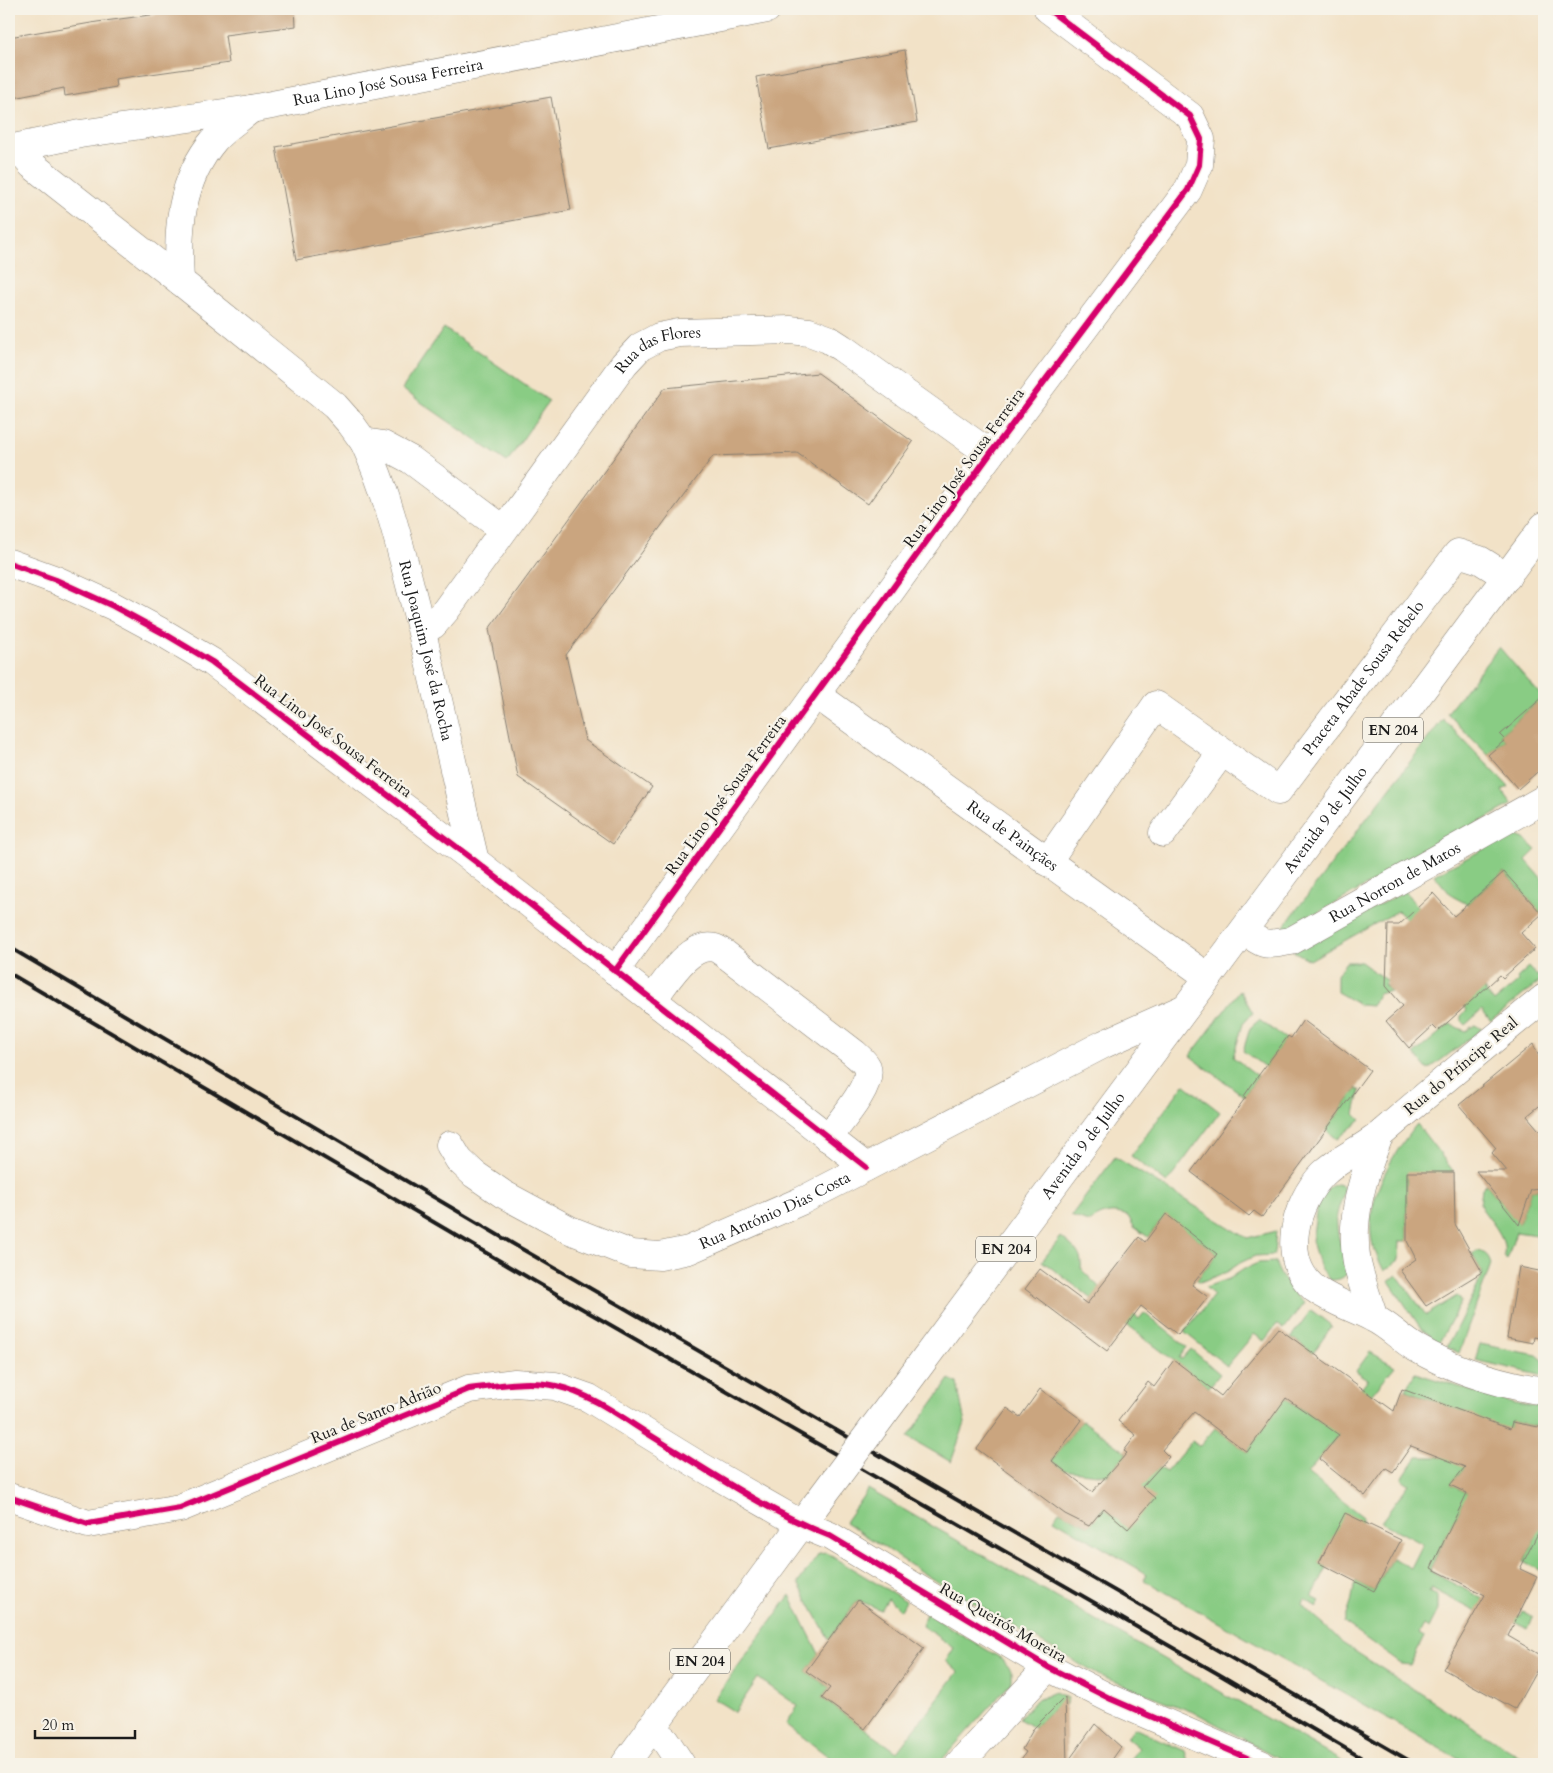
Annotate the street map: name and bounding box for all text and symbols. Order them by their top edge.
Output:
street label: Rua Lino José Sousa Ferreira [291,53,485,112]
street label: Rua das Flores [610,321,701,378]
street label: Rua Lino José Sousa Ferreira [898,383,1030,552]
street label: Rua Joaquim José da Rocha [393,558,458,743]
street label: Praceta Abade Sousa Rebelo [1298,596,1429,760]
street label: Rua Lino José Sousa Ferreira [249,669,417,803]
street label: Rua Lino José Sousa Ferreira [660,710,792,879]
road number: EN 204 [1363,718,1423,742]
street label: Avenida 9 de Julho [1278,762,1373,878]
street label: Rua de Painçães [962,795,1063,876]
street label: Rua Norton de Matos [1325,837,1465,928]
street label: Rua do Príncipe Real [1399,1012,1523,1120]
street label: Avenida 9 de Julho [1036,1087,1131,1204]
street label: Rua António Dias Costa [696,1166,854,1255]
road number: EN 204 [976,1236,1036,1262]
street label: Rua de Santo Adrião [307,1377,445,1449]
street label: Rua Queirós Moreira [935,1578,1071,1668]
road number: EN 204 [670,1648,730,1674]
scale bar [35,1708,135,1740]
text: 20 m [42,1715,74,1735]

